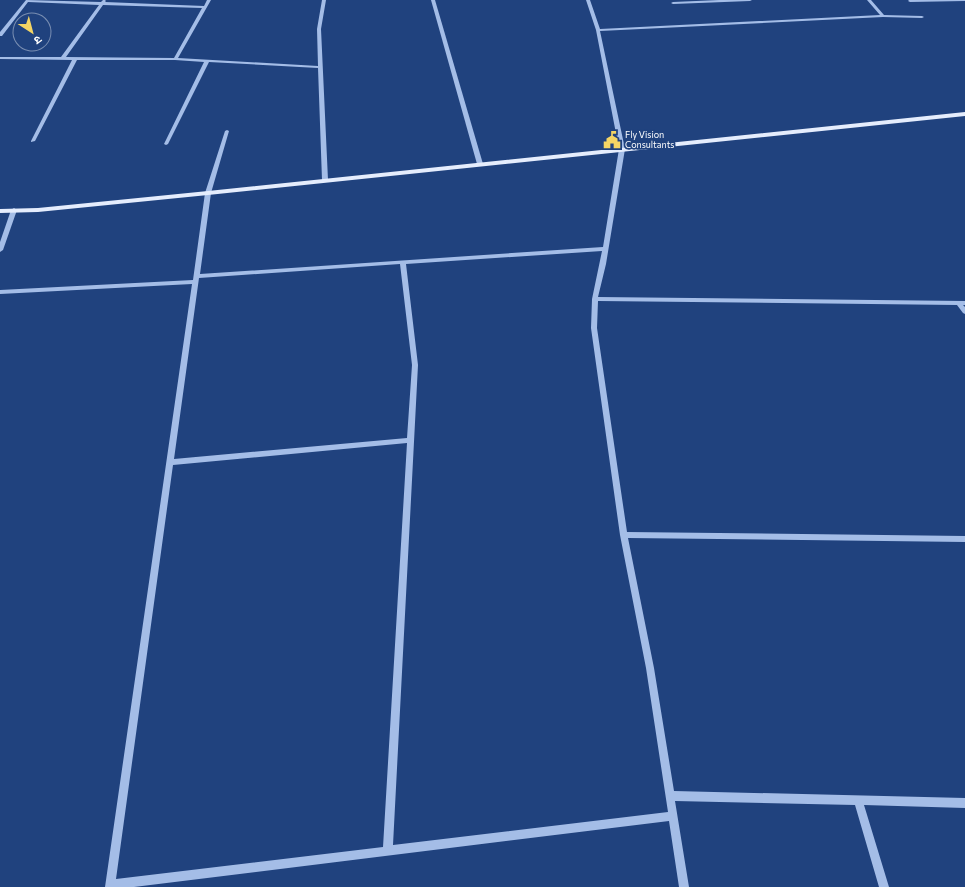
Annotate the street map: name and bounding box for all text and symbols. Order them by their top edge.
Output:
north arrow [12,12,52,52]
text: उ [31,33,45,48]
place label: Fly Vision Consultants [625,129,674,150]
public building icon: Fly Vision Consultants [602,130,622,150]

